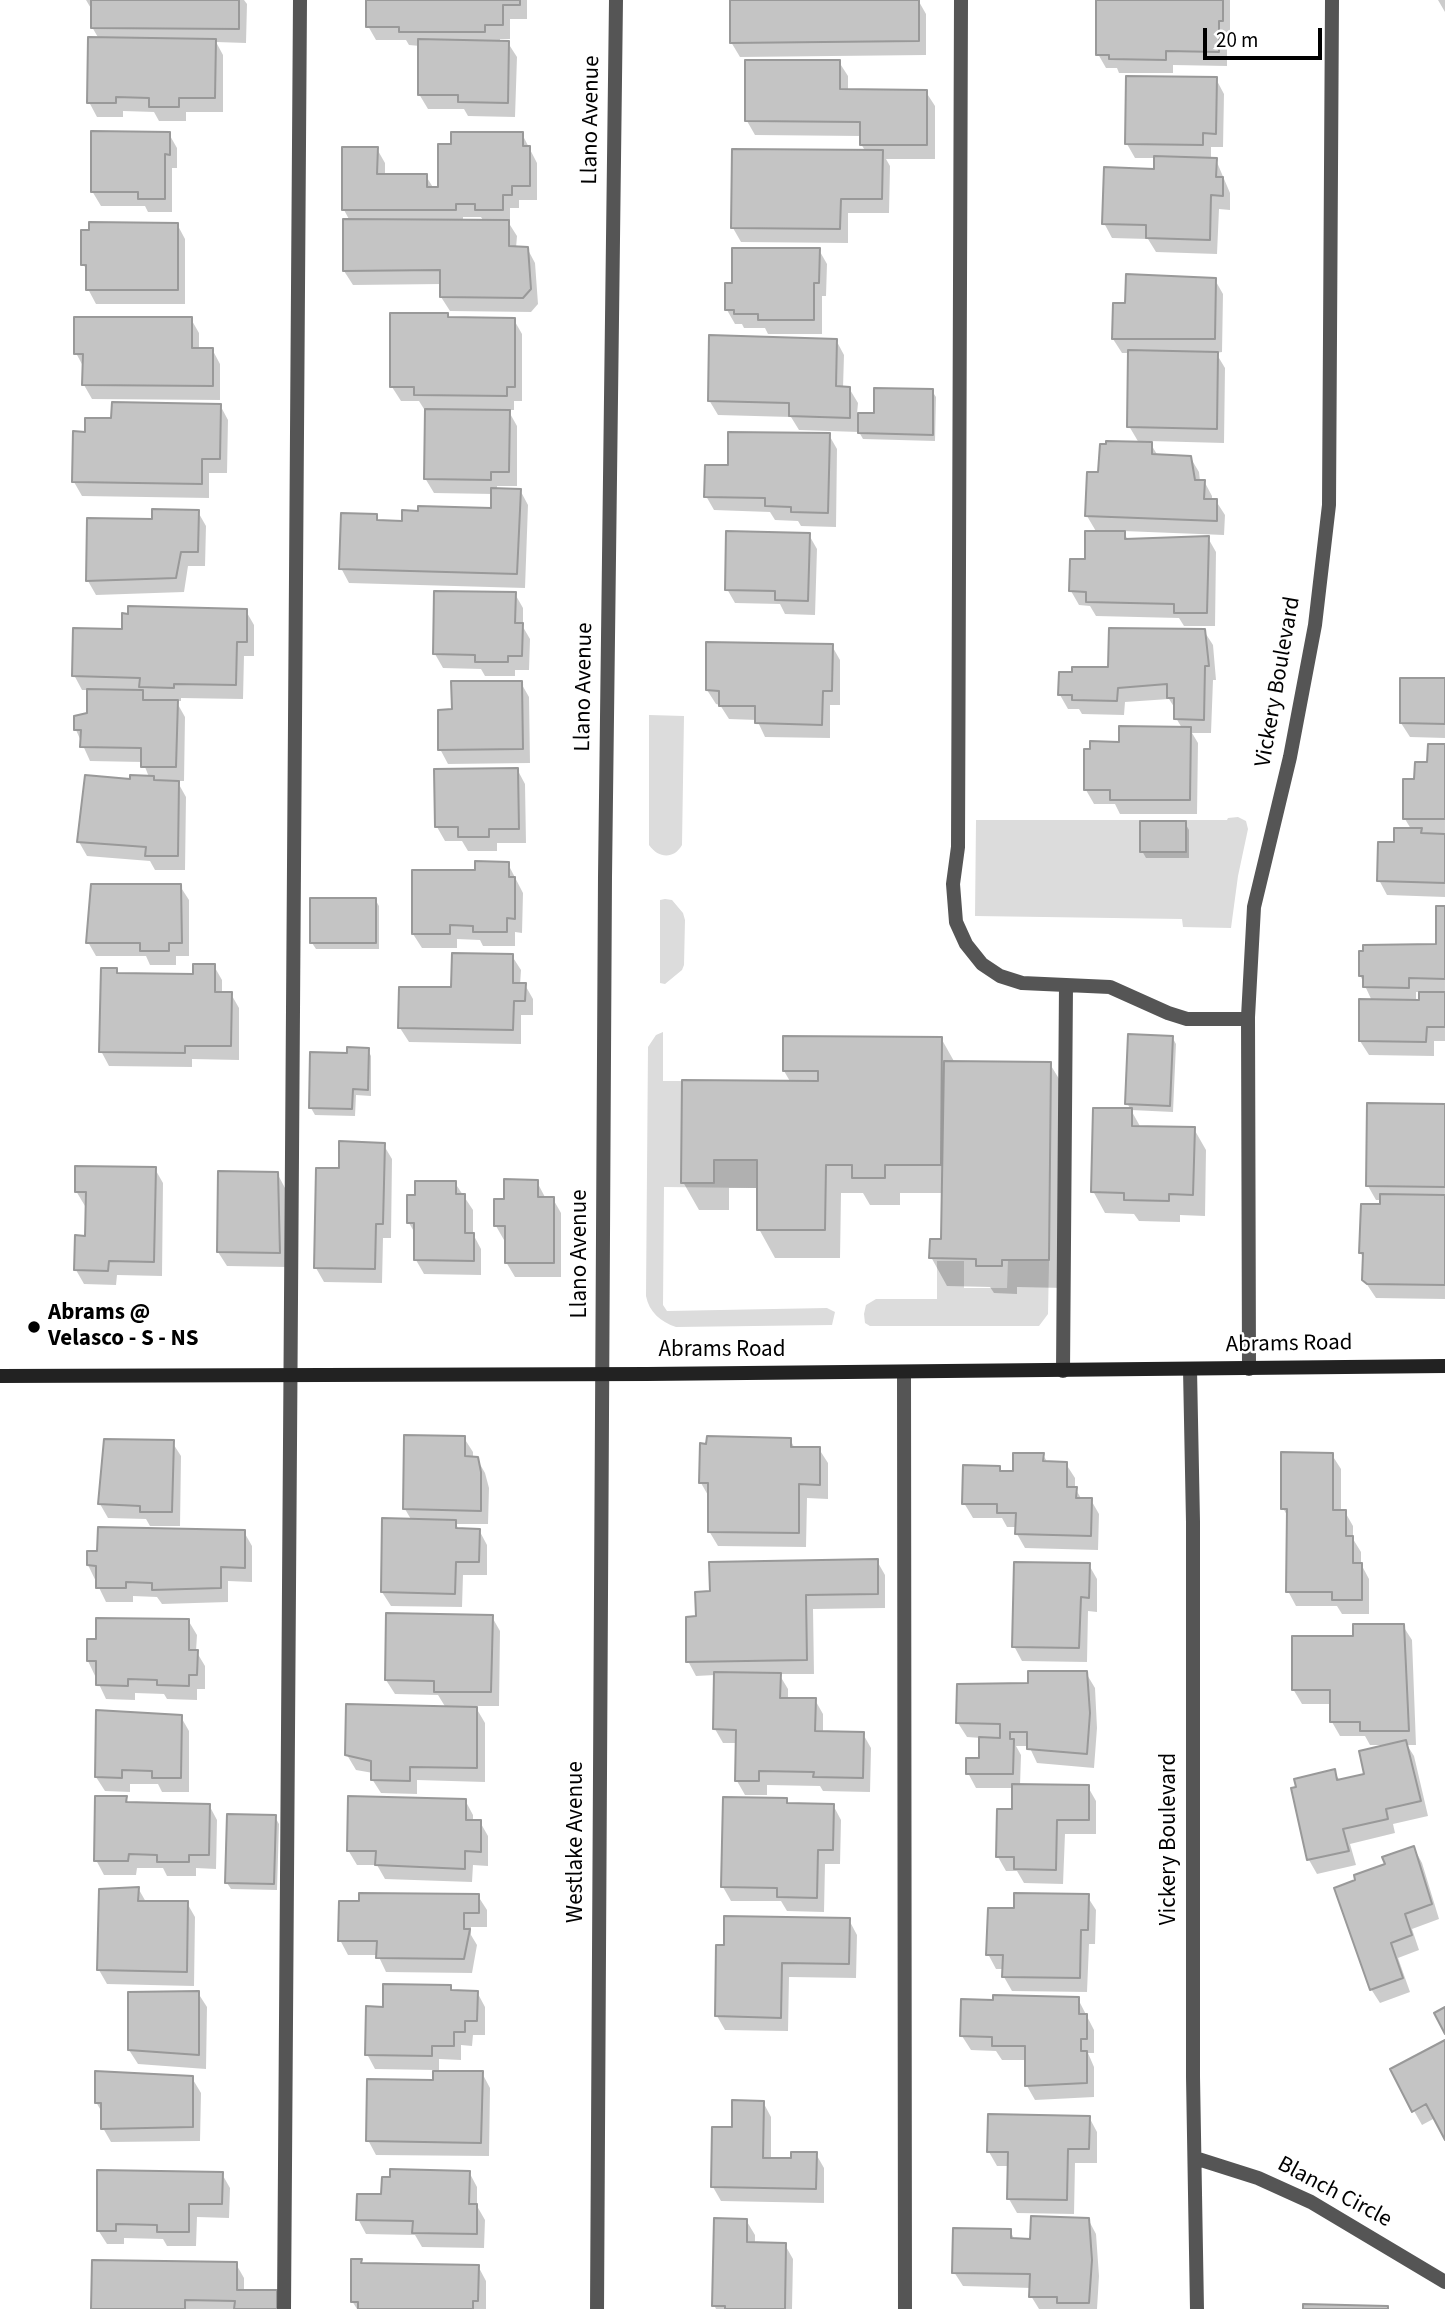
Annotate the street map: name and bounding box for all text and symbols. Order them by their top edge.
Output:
scale bar [1207,14,1326,58]
text: 20 m [1216,25,1258,55]
street label: Llano Avenue [577,55,607,185]
street label: Vickery Boulevard [1250,595,1308,769]
street label: Llano Avenue [570,622,600,752]
street label: Llano Avenue [567,1189,595,1319]
place label: Abrams @ Velasco - S - NS [48,1300,199,1354]
marker: Abrams @ Velasco - S - NS [26,1319,42,1335]
street label: Abrams Road [1225,1330,1353,1360]
street label: Abrams Road [659,1337,785,1365]
street label: Vickery Boulevard [1156,1753,1184,1925]
street label: Westlake Avenue [563,1761,591,1923]
street label: Blanch Circle [1272,2151,1396,2235]

